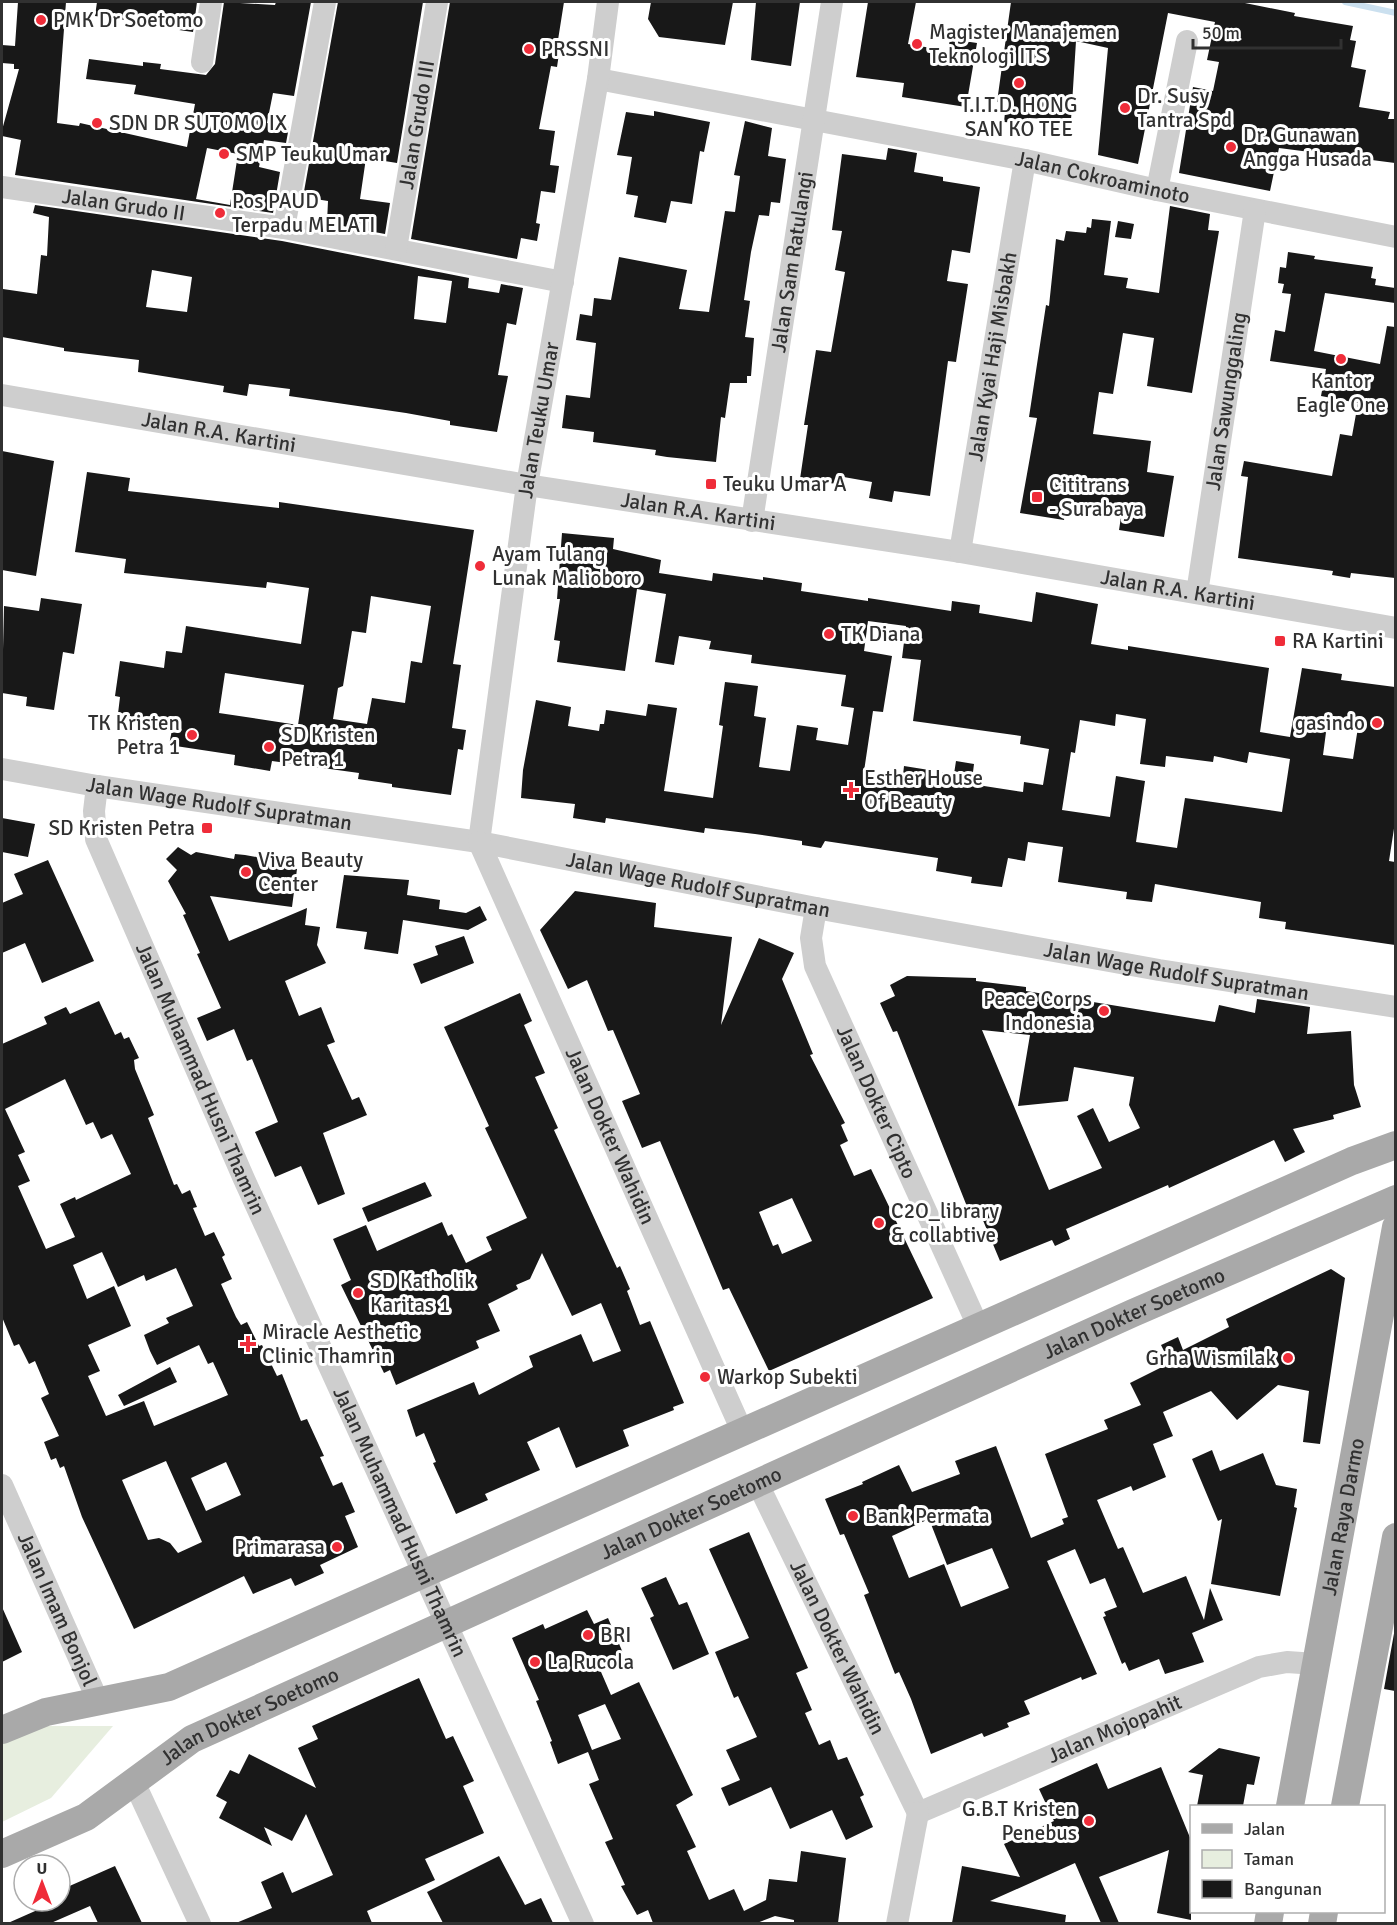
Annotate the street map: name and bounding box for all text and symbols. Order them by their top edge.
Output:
place label: PMK Dr Soetomo [53,7,203,33]
scale bar [1193,12,1342,50]
marker: PMK Dr Soetomo [34,13,48,27]
place label: Magister Manajemen Teknologi ITS [929,19,1117,69]
text: 50 m [1202,22,1240,44]
place label: PRSSNI [541,36,609,62]
marker: Magister Manajemen Teknologi ITS [910,37,924,51]
marker: PRSSNI [522,42,536,56]
street label: Jalan Grudo III [393,58,440,191]
marker: T.I.T.D. HONG SAN KO TEE [1012,76,1026,90]
place label: Dr. Susy Tantra Spd [1137,83,1232,133]
place label: T.I.T.D. HONG SAN KO TEE [960,92,1078,142]
marker: Dr. Susy Tantra Spd [1118,101,1132,115]
place label: SDN DR SUTOMO IX [109,110,287,136]
marker: SDN DR SUTOMO IX [90,116,104,130]
place label: Dr. Gunawan Angga Husada [1243,122,1372,172]
marker: Dr. Gunawan Angga Husada [1224,140,1238,154]
place label: SMP Teuku Umar [236,141,387,167]
street label: Jalan Cokroaminoto [1013,145,1192,209]
marker: SMP Teuku Umar [217,147,231,161]
street label: Jalan Sam Ratulangi [765,170,819,354]
street label: Jalan Grudo II [60,183,187,227]
place label: Pos PAUD Terpadu MELATI [232,188,375,238]
marker: Pos PAUD Terpadu MELATI [213,206,227,220]
street label: Jalan Kyai Haji Misbakh [962,250,1023,463]
street label: Jalan Sawunggaling [1200,310,1252,492]
street label: Jalan Teuku Umar [512,340,565,500]
marker: Kantor Eagle One [1334,352,1348,366]
place label: Kantor Eagle One [1296,368,1386,418]
street label: Jalan R.A. Kartini [140,406,298,458]
place label: Teuku Umar A [723,471,847,497]
place label: Cititrans - Surabaya [1049,472,1144,522]
marker: Teuku Umar A [704,477,718,491]
street label: Jalan R.A. Kartini [619,487,777,536]
marker: Cititrans - Surabaya [1030,490,1044,504]
place label: Ayam Tulang Lunak Malioboro [492,541,642,591]
marker: Ayam Tulang Lunak Malioboro [473,559,487,573]
street label: Jalan R.A. Kartini [1099,564,1257,616]
place label: TK Diana [841,621,921,647]
marker: TK Diana [822,627,836,641]
place label: RA Kartini [1292,628,1384,654]
marker: RA Kartini [1273,634,1287,648]
place label: TK Kristen Petra 1 [88,710,180,760]
place label: gasindo [1295,710,1365,736]
marker: gasindo [1370,716,1384,730]
place label: SD Kristen Petra 1 [281,722,376,772]
marker: TK Kristen Petra 1 [185,728,199,742]
marker: SD Kristen Petra 1 [262,740,276,754]
place label: Esther House Of Beauty [864,765,983,815]
street label: Jalan Wage Rudolf Supratman [84,771,354,836]
marker: Esther House Of Beauty [842,781,860,799]
place label: SD Kristen Petra [48,815,195,841]
marker: SD Kristen Petra [200,821,214,835]
street label: Jalan Wage Rudolf Supratman [564,846,832,923]
place label: Viva Beauty Center [258,847,363,897]
marker: Viva Beauty Center [239,865,253,879]
street label: Jalan Wage Rudolf Supratman [1042,936,1311,1006]
street label: Jalan Muhammad Husni Thamrin [130,939,272,1219]
place label: Peace Corps Indonesia [983,986,1092,1036]
marker: Peace Corps Indonesia [1097,1004,1111,1018]
street label: Jalan Dokter Cipto [831,1021,923,1183]
street label: Jalan Dokter Wahidin [560,1044,661,1228]
place label: C2O_library & collabtive [891,1198,999,1248]
marker: C2O_library & collabtive [872,1216,886,1230]
street label: Jalan Dokter Soetomo [1039,1262,1229,1365]
place label: SD Katholik Karitas 1 [370,1268,475,1318]
marker: SD Katholik Karitas 1 [351,1286,365,1300]
place label: Miracle Aesthetic Clinic Thamrin [262,1319,419,1369]
marker: Miracle Aesthetic Clinic Thamrin [239,1335,257,1353]
place label: Grha Wismilak [1146,1345,1276,1371]
marker: Grha Wismilak [1281,1351,1295,1365]
place label: Warkop Subekti [717,1364,858,1390]
marker: Warkop Subekti [698,1370,712,1384]
street label: Jalan Muhammad Husni Thamrin [327,1383,473,1661]
street label: Jalan Raya Darmo [1316,1436,1370,1598]
street label: Jalan Dokter Soetomo [596,1461,786,1566]
place label: Bank Permata [865,1503,990,1529]
marker: Bank Permata [846,1509,860,1523]
street label: Jalan Imam Bonjol [12,1528,103,1690]
place label: Primarasa [234,1534,325,1560]
marker: Primarasa [330,1540,344,1554]
street label: Jalan Dokter Wahidin [784,1556,891,1739]
place label: BRI [600,1622,631,1648]
marker: BRI [581,1628,595,1642]
place label: La Rucola [547,1649,634,1675]
marker: La Rucola [528,1655,542,1669]
street label: Jalan Dokter Soetomo [155,1661,343,1771]
street label: Jalan Mojopahit [1044,1689,1186,1769]
place label: G.B.T Kristen Penebus [962,1796,1077,1846]
legend [1190,1805,1385,1913]
marker: G.B.T Kristen Penebus [1082,1814,1096,1828]
text: Jalan [1244,1818,1285,1840]
text: Taman [1244,1848,1294,1870]
north arrow [12,1853,72,1913]
text: U [37,1859,47,1879]
text: Bangunan [1244,1878,1322,1900]

